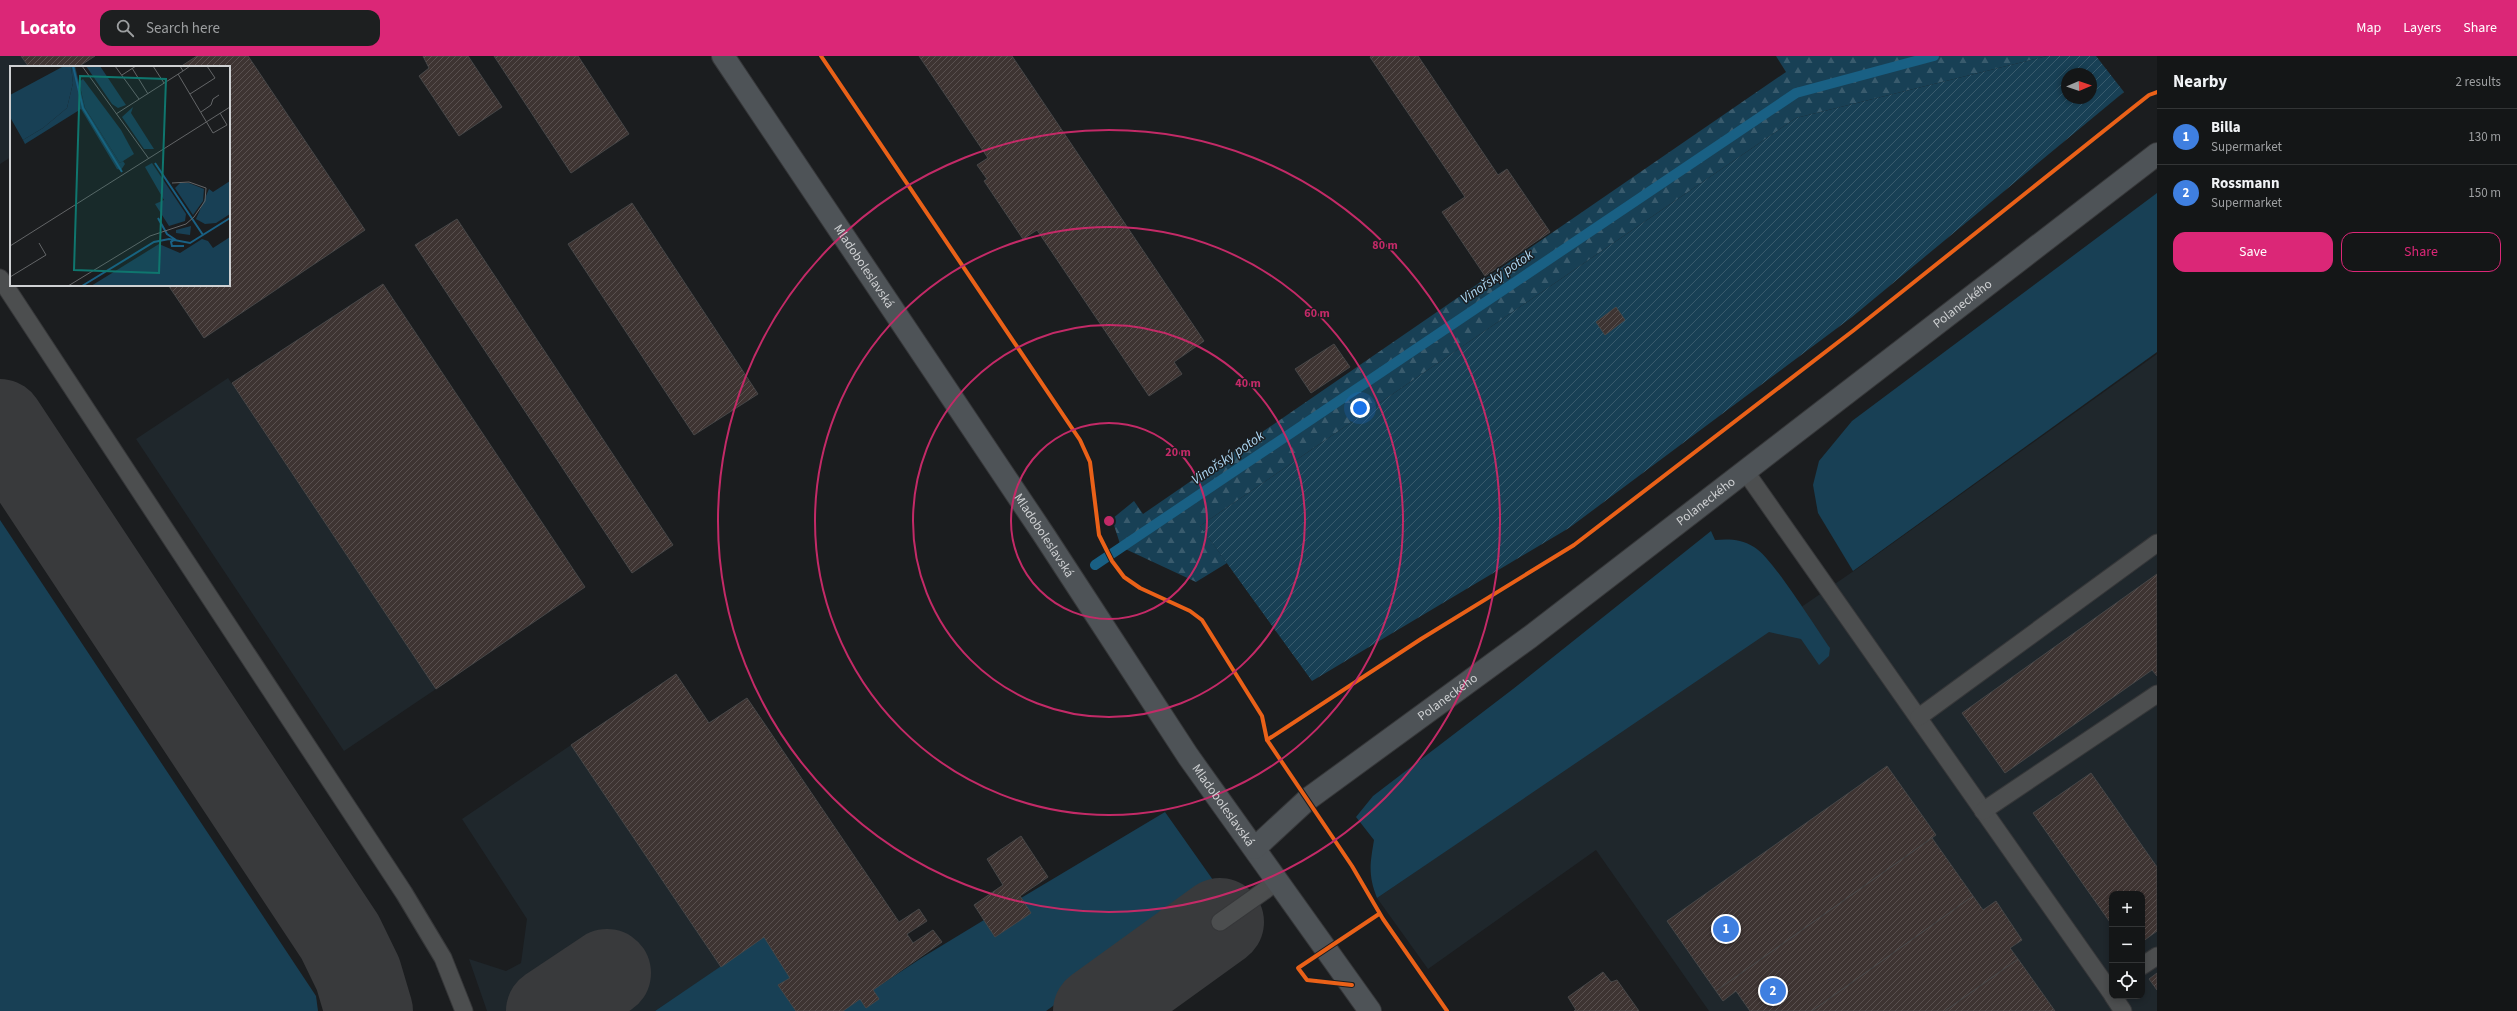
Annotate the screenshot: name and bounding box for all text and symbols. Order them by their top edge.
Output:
search box [100,10,380,46]
text: Locato [20,15,76,42]
icon: search [114,17,136,39]
text: Search here [146,18,220,39]
text: Map [2356,18,2381,38]
text: Layers [2403,18,2441,38]
text: Share [2463,18,2497,38]
inset map [10,66,230,286]
north arrow [2061,68,2097,104]
text: Nearby [2173,70,2227,94]
text: 2 results [2456,73,2501,91]
text: Billa [2211,117,2241,138]
text: 1 [2183,128,2189,146]
text: 130 m [2468,128,2501,146]
text: Supermarket [2211,138,2282,156]
text: Rossmann [2211,173,2280,194]
text: 2 [2183,184,2189,202]
text: 150 m [2468,184,2501,202]
text: Supermarket [2211,194,2282,212]
street label: Mladoboleslavská [829,221,898,312]
button: Save [2173,232,2333,272]
button: Share [2341,232,2501,272]
text: 80 m [1372,237,1398,254]
water label: Vinořský potok [1457,245,1538,309]
street label: Polaneckého [1929,275,1996,332]
text: 60 m [1304,305,1330,322]
text: 40 m [1235,375,1261,392]
your location [1350,398,1370,418]
water label: Vinořský potok [1188,426,1269,490]
text: 20 m [1165,444,1191,461]
street label: Polaneckého [1673,473,1739,530]
street label: Mladoboleslavská [1010,490,1078,581]
centre of rings [1102,514,1116,528]
street label: Polaneckého [1414,669,1481,725]
street label: Mladoboleslavská [1188,760,1259,850]
map controls [2109,891,2145,999]
button: + [2109,891,2145,927]
pin: 1 [1713,914,1739,944]
button: − [2109,927,2145,963]
button: locate [2109,963,2145,999]
pin: 2 [1760,976,1786,1006]

